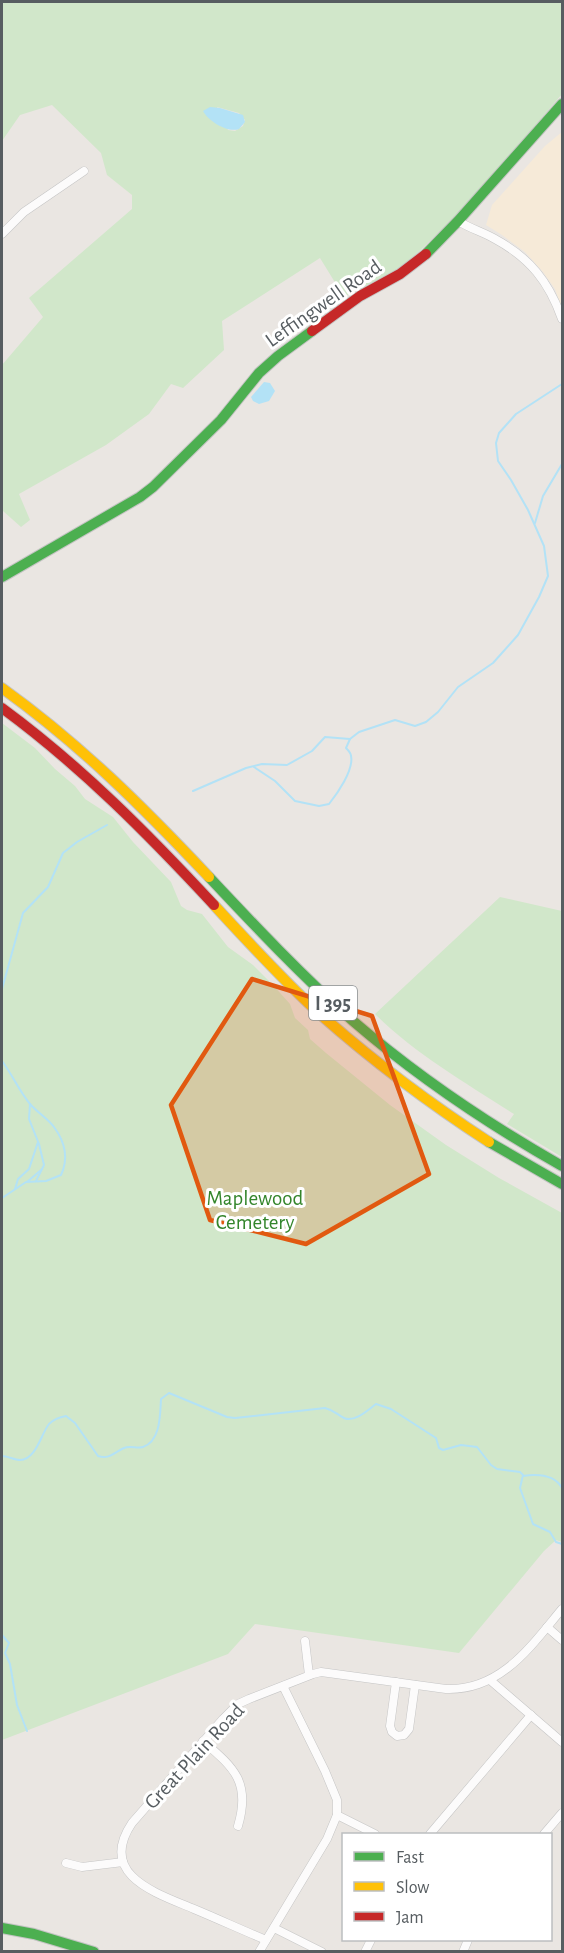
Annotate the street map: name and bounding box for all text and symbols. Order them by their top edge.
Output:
street label: Leffingwell Road [261,256,385,351]
road number: I 395 [309,986,357,1020]
park label: Maplewood Cemetery [207,1188,304,1233]
street label: Great Plain Road [140,1700,248,1813]
legend [342,1833,552,1941]
text: Fast [396,1849,424,1867]
text: Slow [396,1879,429,1897]
text: Jam [396,1909,424,1927]

